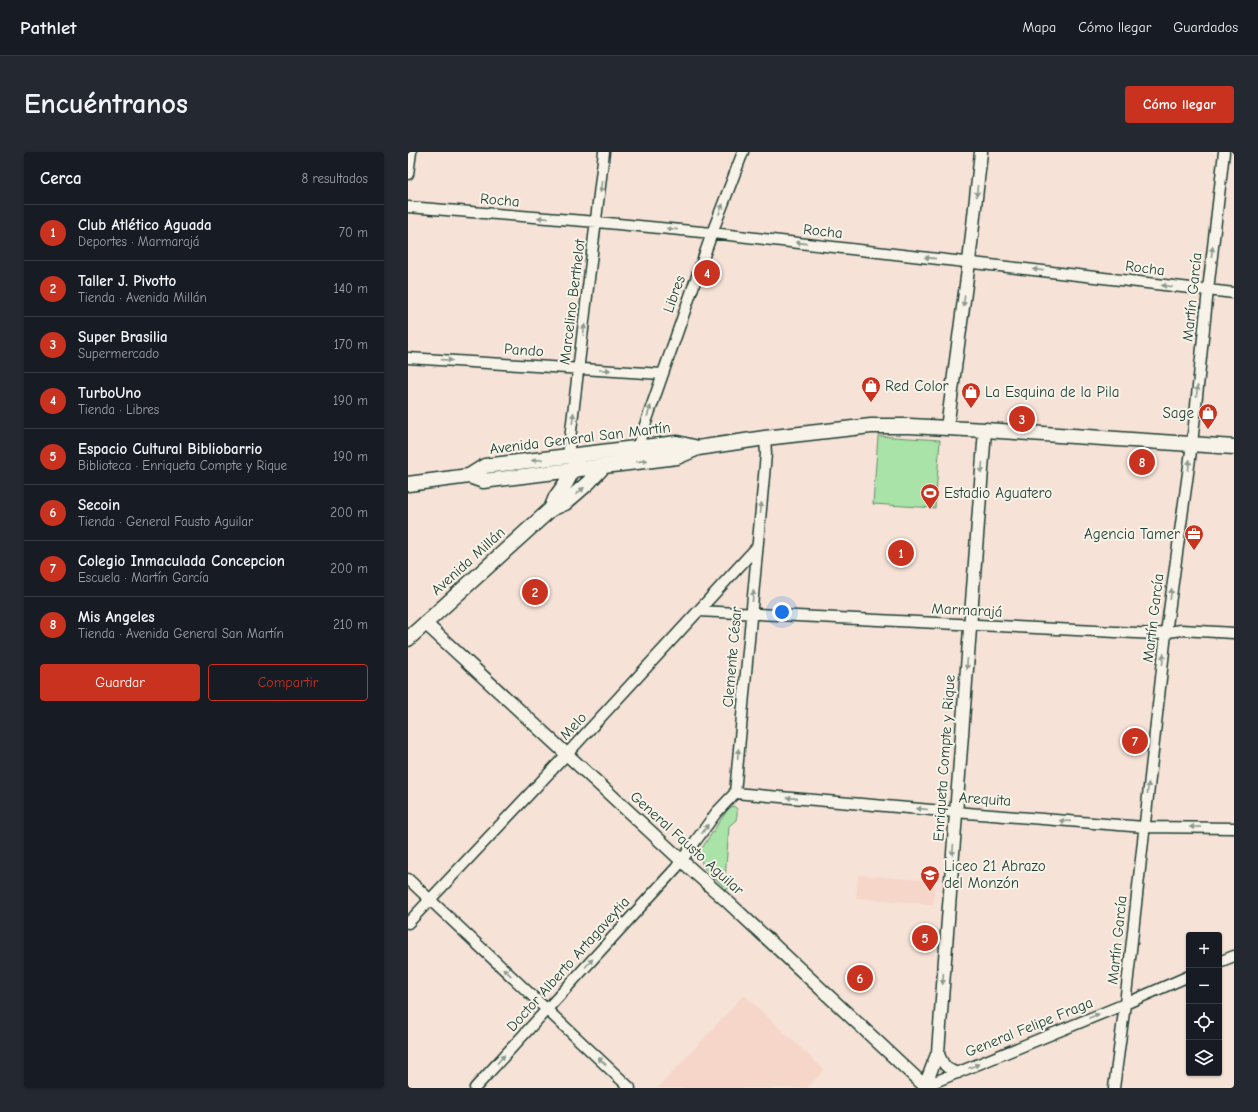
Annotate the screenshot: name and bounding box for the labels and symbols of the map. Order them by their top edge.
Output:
one-way arrow [597,181,604,193]
one-way arrow [973,185,980,197]
street label: Rocha [479,189,521,211]
one-way arrow [719,203,725,215]
one-way arrow [537,214,549,221]
street label: Rocha [802,220,844,242]
one-way arrow [666,226,678,233]
street label: Marcelino Berthelot [555,237,589,366]
one-way arrow [795,240,807,247]
one-way arrow [1209,246,1215,258]
street label: Martín García [1178,251,1206,343]
one-way arrow [924,255,937,261]
street label: Rocha [1124,257,1166,279]
pin: 4 [694,258,720,288]
one-way arrow [1032,267,1044,274]
street label: Libres [659,273,689,315]
one-way arrow [1161,282,1174,289]
one-way arrow [961,295,967,307]
one-way arrow [581,324,587,336]
street label: Pando [504,340,544,360]
one-way arrow [441,357,453,364]
one-way arrow [599,367,611,374]
shop icon: Red Color [860,375,882,403]
place label: Red Color [885,377,949,395]
shop icon: La Esquina de la Pila [960,381,982,409]
place label: La Esquina de la Pila [985,383,1119,401]
one-way arrow [1194,385,1200,397]
shop icon: Sage [1197,402,1219,430]
pin: 3 [1009,404,1035,434]
place label: Sage [1163,404,1194,422]
one-way arrow [646,405,652,417]
one-way arrow [570,412,576,424]
street label: Avenida General San Martín [489,418,671,458]
pin: 8 [1129,447,1155,477]
one-way arrow [531,457,543,463]
one-way arrow [636,458,648,464]
one-way arrow [1186,459,1192,471]
one-way arrow [978,462,985,474]
sports icon: Estadio Aguatero [919,482,941,510]
place label: Estadio Aguatero [944,484,1052,502]
one-way arrow [574,486,585,495]
one-way arrow [758,502,764,514]
street label: Avenida Millán [427,523,509,599]
office icon: Agencia Tamer [1183,523,1205,551]
place label: Agencia Tamer [1084,525,1180,543]
pin: 1 [888,538,914,568]
street label: Martín García [1139,572,1167,664]
pin: 2 [522,577,548,607]
one-way arrow [1168,588,1174,600]
one-way arrow [749,590,756,603]
street label: Marmarajá [931,599,1003,621]
your location [772,602,792,622]
street label: Clemente César [719,606,745,708]
one-way arrow [1160,653,1166,665]
one-way arrow [964,658,971,670]
street label: Enriqueta Compte y Rique [929,674,959,842]
street label: Melo [556,708,590,744]
pin: 7 [1122,726,1148,756]
one-way arrow [735,748,742,760]
one-way arrow [1145,782,1152,794]
street label: General Fausto Aguilar [626,787,748,899]
street label: Arequita [958,788,1012,810]
one-way arrow [786,794,798,801]
one-way arrow [916,806,928,813]
one-way arrow [1059,817,1071,824]
one-way arrow [701,824,709,834]
one-way arrow [1188,824,1201,830]
one-way arrow [949,844,956,856]
place label: Liceo 21 Abrazo del Monzón [944,857,1046,892]
school or university icon: Liceo 21 Abrazo del Monzón [919,864,941,892]
street label: Doctor Alberto Artagaveytia [503,893,633,1035]
street label: Martín García [1103,894,1131,986]
pin: 5 [912,923,938,953]
one-way arrow [584,958,594,968]
pin: 6 [847,963,873,993]
one-way arrow [502,967,512,977]
one-way arrow [940,973,947,985]
street label: General Felipe Fraga [963,993,1095,1061]
one-way arrow [1089,1013,1101,1019]
one-way arrow [497,1054,506,1064]
one-way arrow [597,1056,607,1066]
one-way arrow [969,1063,980,1069]

